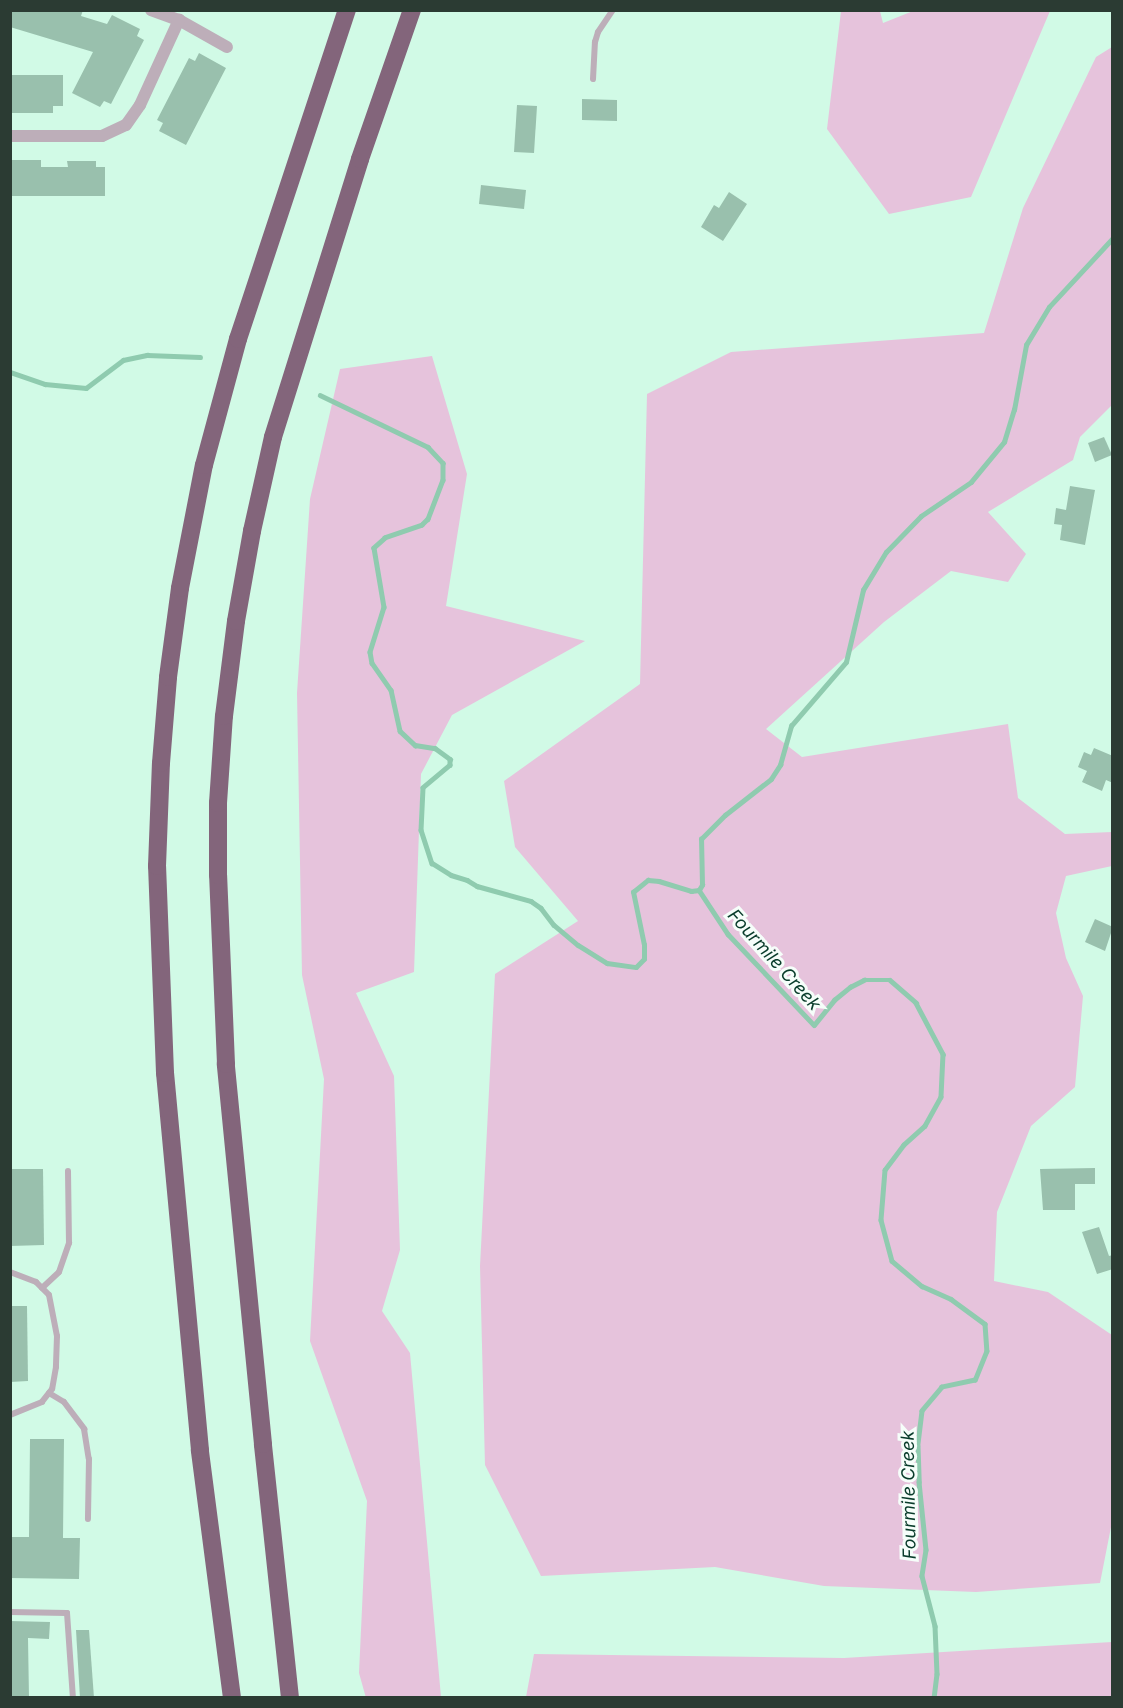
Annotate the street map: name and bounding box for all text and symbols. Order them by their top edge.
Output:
water label: Fourmile Creek [723,905,825,1015]
water label: Fourmile Creek [897,1431,921,1559]

